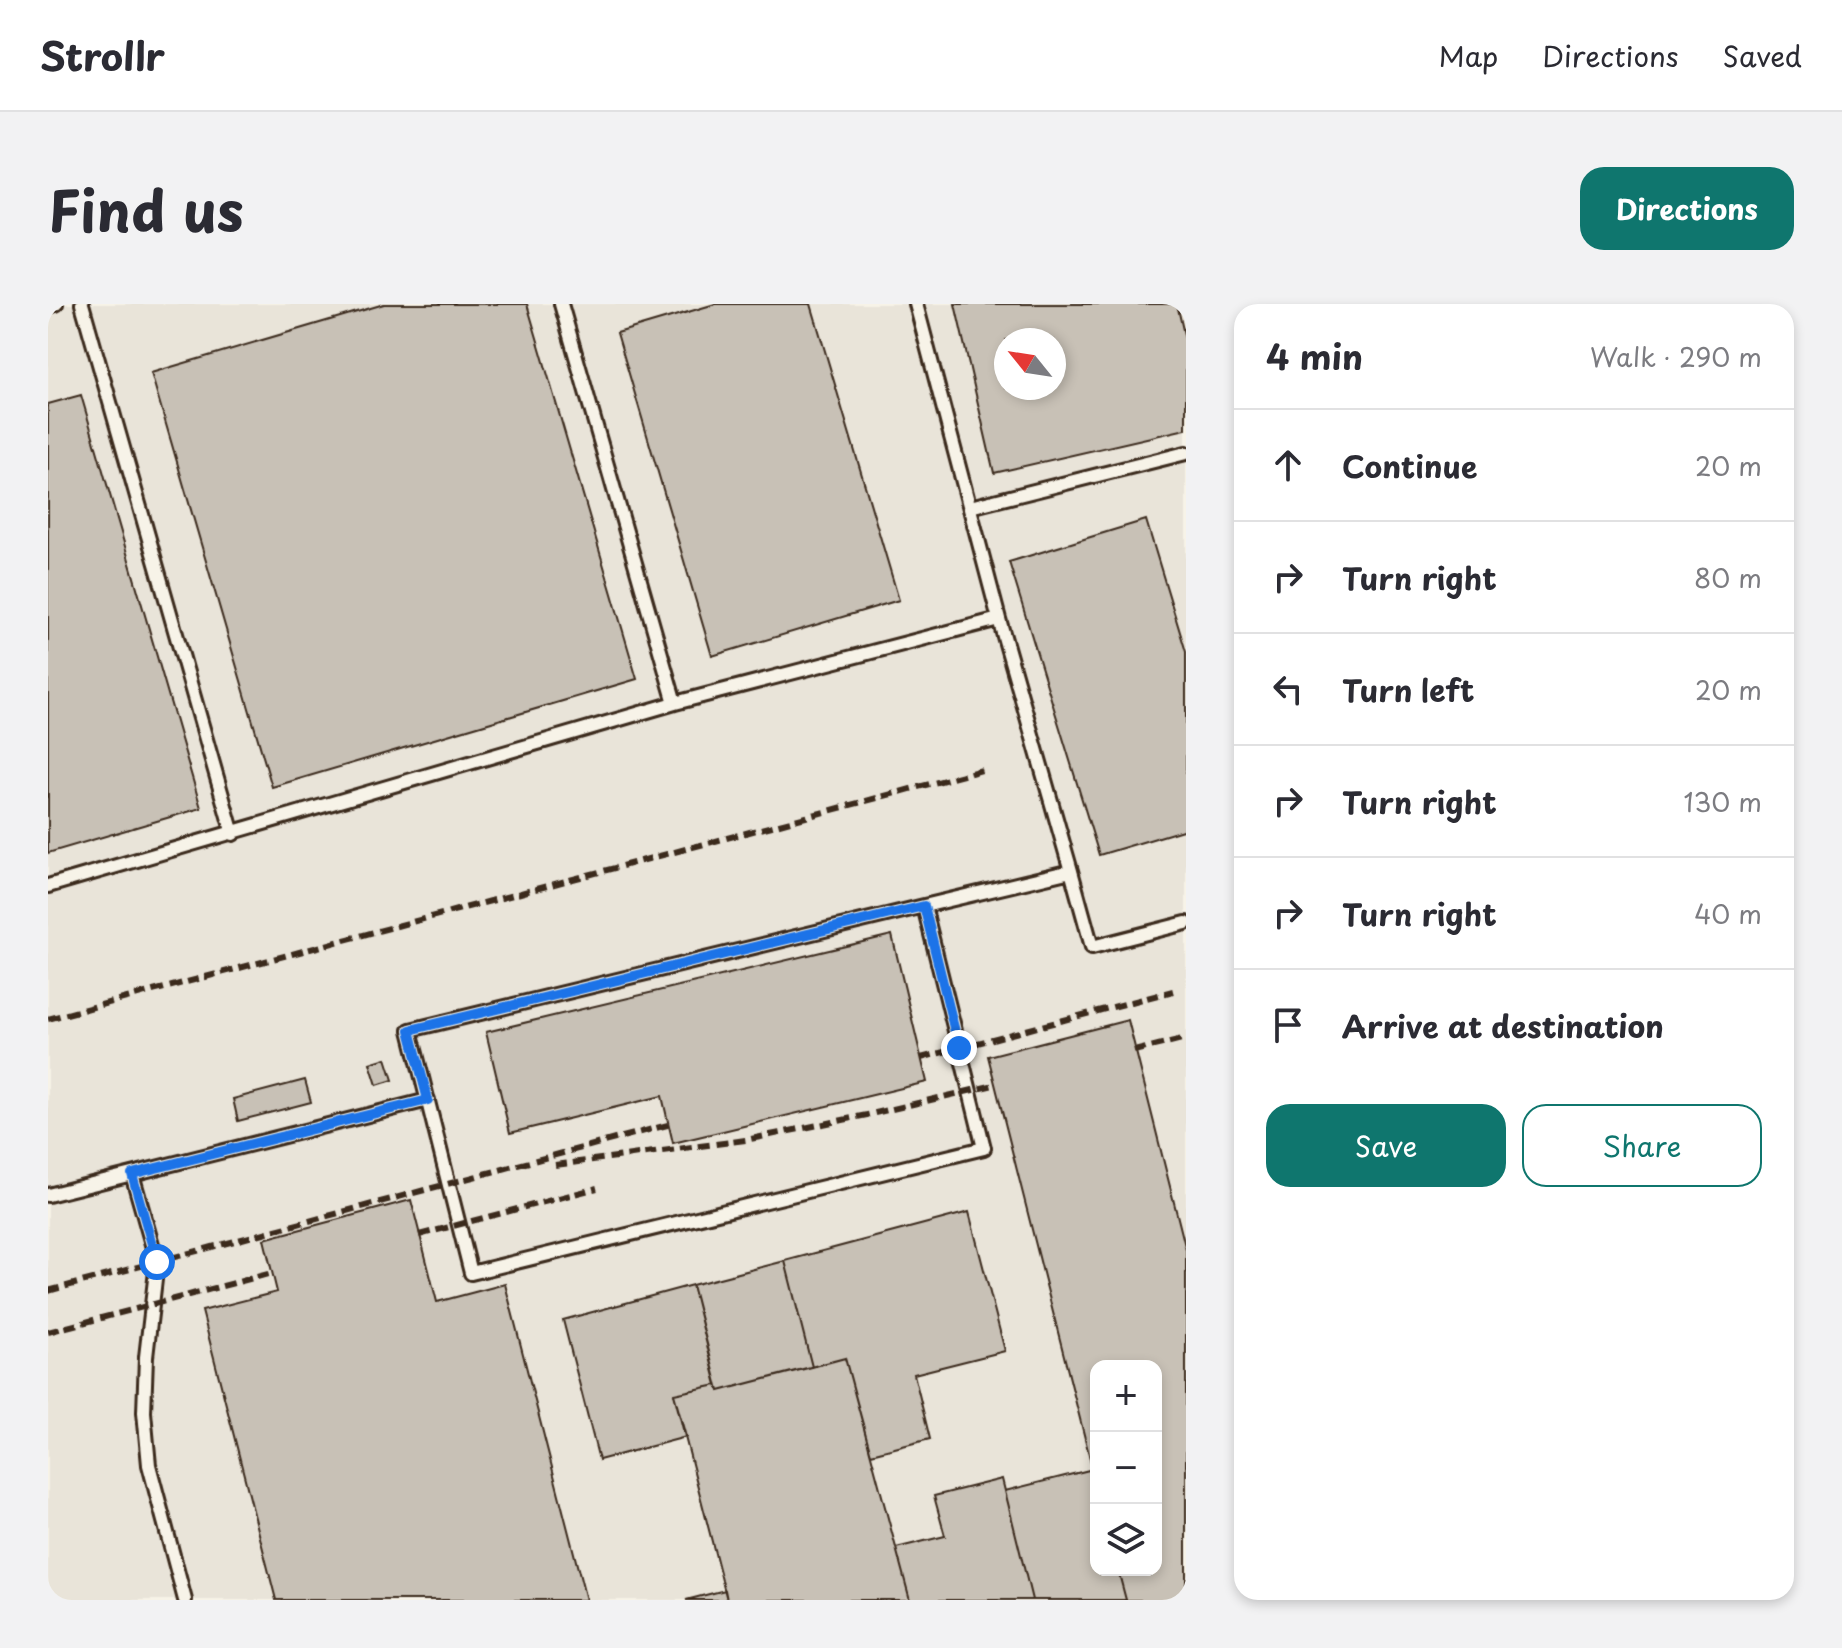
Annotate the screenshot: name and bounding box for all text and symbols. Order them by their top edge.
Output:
text: Strollr [40,27,165,84]
text: Map [1439,34,1498,77]
text: Directions [1542,34,1679,77]
text: Saved [1723,34,1802,77]
text: Find us [48,166,244,251]
button: Directions [1580,167,1794,250]
north arrow [994,328,1066,400]
text: 4 min [1266,330,1363,382]
text: Walk · 290 m [1590,337,1762,376]
icon: ahead [1266,443,1310,487]
text: Continue [1342,443,1477,488]
text: 20 m [1695,446,1762,485]
icon: right [1266,555,1310,599]
text: Turn right [1342,555,1497,600]
text: 80 m [1694,558,1762,597]
icon: left [1266,667,1310,711]
text: Turn left [1342,667,1474,712]
text: 20 m [1695,670,1762,709]
icon: right [1266,779,1310,823]
text: Turn right [1342,779,1497,824]
text: 130 m [1683,782,1762,821]
icon: right [1266,891,1310,935]
text: Turn right [1342,891,1497,936]
text: 40 m [1694,894,1762,933]
icon: arrive [1266,1003,1310,1047]
text: Arrive at destination [1342,1003,1664,1048]
route end [941,1030,977,1066]
button: Save [1266,1104,1506,1187]
button: Share [1522,1104,1762,1187]
route start [139,1244,175,1280]
map controls [1090,1360,1162,1576]
button: + [1090,1360,1162,1432]
button: − [1090,1432,1162,1504]
button: layers [1090,1504,1162,1576]

